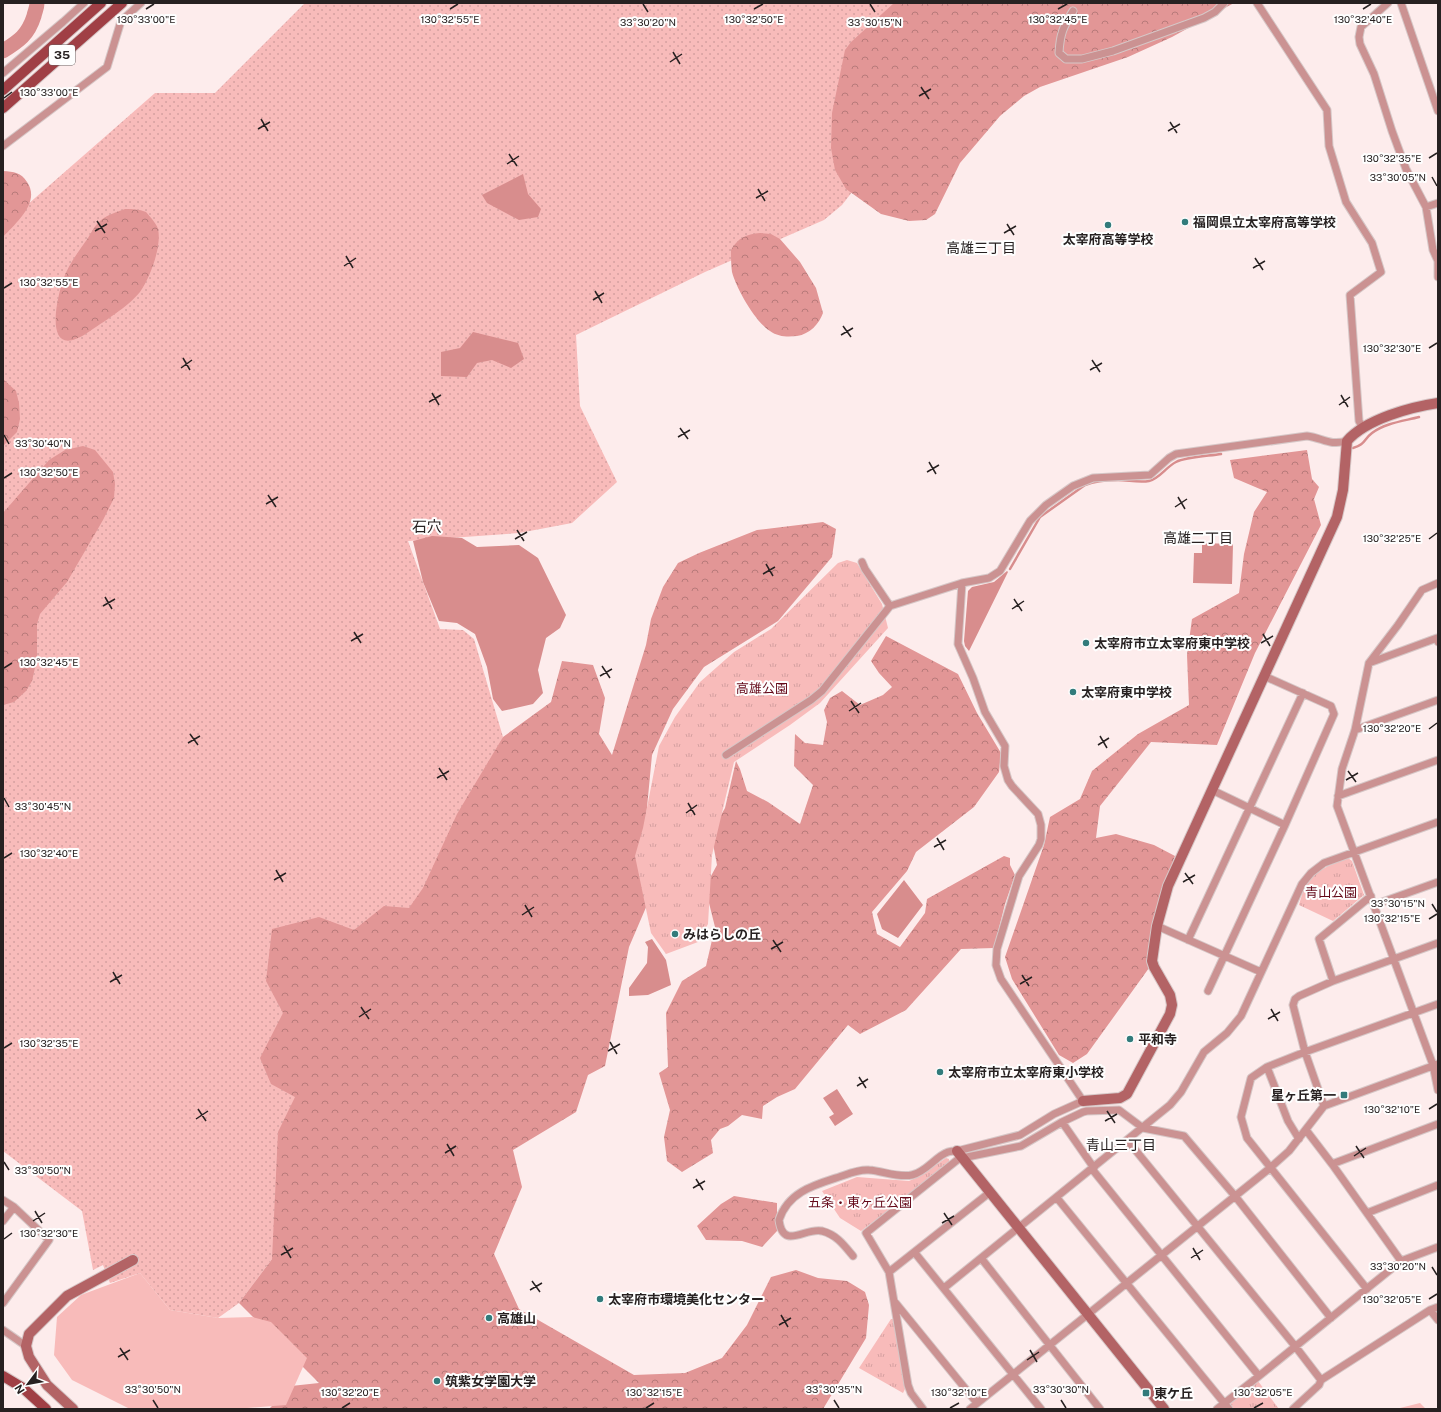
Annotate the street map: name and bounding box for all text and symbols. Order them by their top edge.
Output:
text: 130°33'00"E [117,13,175,25]
text: 130°32'55"E [420,13,480,25]
text: 130°32'50"E [725,13,783,25]
text: 130°32'45"E [1029,13,1087,25]
text: 130°32'40"E [1334,13,1392,25]
text: 33°30'20"N [620,16,676,28]
text: 33°30'15"N [848,16,902,28]
road number: 35 [49,45,75,65]
text: 130°33'00"E [20,86,78,98]
text: 130°32'35"E [1363,152,1421,164]
text: 33°30'05"N [1370,171,1426,183]
place label: 福岡県立太宰府高等学校 [1193,215,1336,230]
marker: 福岡県立太宰府高等学校 [1180,217,1190,227]
marker: 太宰府高等学校 [1103,220,1113,230]
place label: 太宰府高等学校 [1062,232,1154,247]
district label: 高雄三丁目 [946,240,1016,256]
text: 130°32'55"E [19,276,79,288]
text: 130°32'30"E [1363,342,1421,354]
text: 33°30'40"N [15,437,71,449]
text: 130°32'50"E [20,466,78,478]
district label: 石穴 [412,518,442,535]
district label: 高雄二丁目 [1163,530,1233,546]
text: 130°32'25"E [1363,532,1421,544]
place label: 太宰府市立太宰府東中学校 [1094,636,1250,651]
marker: 太宰府市立太宰府東中学校 [1081,638,1091,648]
text: 130°32'45"E [20,656,78,668]
park label: 高雄公園 [736,681,788,696]
place label: 太宰府東中学校 [1081,685,1172,700]
marker: 太宰府東中学校 [1068,687,1078,697]
text: 130°32'20"E [1363,722,1421,734]
text: 33°30'45"N [15,800,71,812]
text: 130°32'40"E [20,847,78,859]
park label: 青山公園 [1305,885,1357,900]
text: 33°30'15"N [1371,897,1425,909]
text: 130°32'15"E [1364,912,1420,924]
place label: みはらしの丘 [683,927,761,942]
marker: みはらしの丘 [670,929,680,939]
place label: 平和寺 [1138,1032,1177,1047]
marker: 平和寺 [1125,1034,1135,1044]
text: 130°32'35"E [20,1037,78,1049]
place label: 太宰府市立太宰府東小学校 [948,1065,1104,1080]
marker: 太宰府市立太宰府東小学校 [935,1067,945,1077]
place label: 星ヶ丘第一 [1271,1088,1336,1103]
marker: 星ヶ丘第一 [1339,1090,1349,1100]
text: 130°32'10"E [1364,1103,1420,1115]
district label: 青山三丁目 [1086,1137,1156,1153]
text: 33°30'50"N [15,1164,71,1176]
park label: 五条・東ヶ丘公園 [808,1195,912,1210]
text: 130°32'30"E [20,1227,78,1239]
text: 33°30'20"N [1370,1260,1426,1272]
place label: 太宰府市環境美化センター [608,1292,764,1307]
text: 130°32'05"E [1363,1293,1421,1305]
marker: 太宰府市環境美化センター [595,1294,605,1304]
place label: 高雄山 [497,1311,536,1326]
marker: 高雄山 [484,1313,494,1323]
north arrow [8,1364,48,1404]
place label: 筑紫女学園大学 [445,1374,536,1389]
marker: 筑紫女学園大学 [432,1376,442,1386]
text: N [12,1382,27,1396]
text: 33°30'50"N [125,1383,181,1395]
text: 33°30'35"N [806,1383,862,1395]
text: 33°30'30"N [1033,1383,1089,1395]
text: 130°32'20"E [321,1386,379,1398]
text: 130°32'15"E [626,1386,682,1398]
text: 130°32'10"E [931,1386,987,1398]
place label: 東ケ丘 [1154,1386,1193,1401]
text: 130°32'05"E [1234,1386,1292,1398]
marker: 東ケ丘 [1141,1388,1151,1398]

